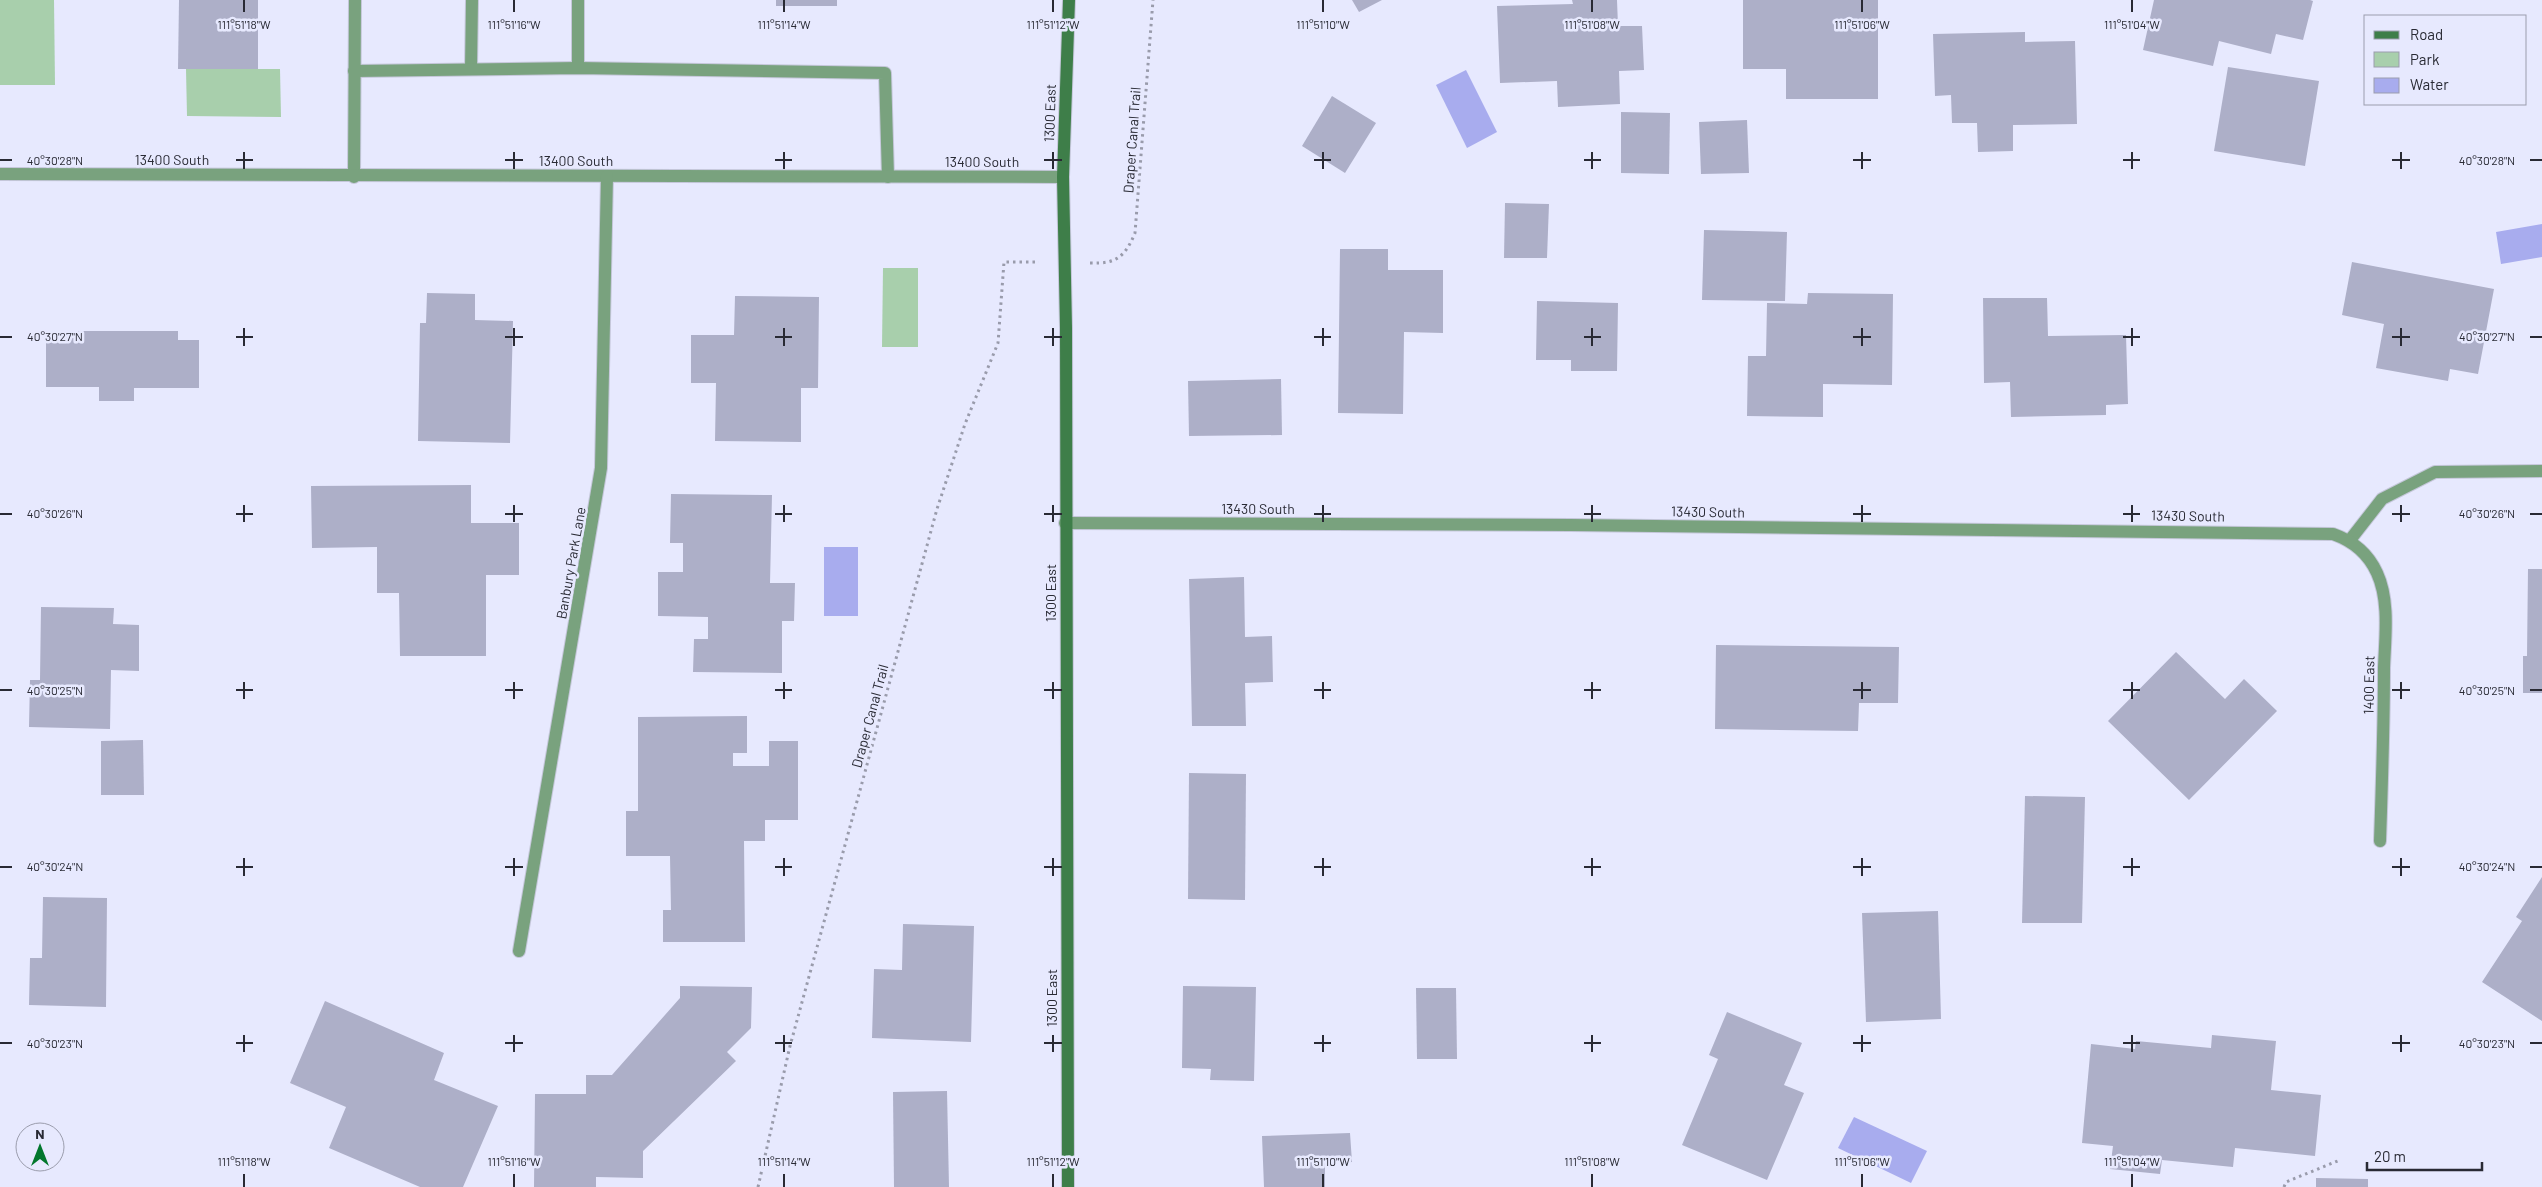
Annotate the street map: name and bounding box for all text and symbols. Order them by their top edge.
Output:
legend [2364,15,2527,105]
text: 111°51'18"W [217,17,271,31]
text: 111°51'16"W [488,17,541,31]
text: 111°51'14"W [757,17,811,31]
text: 111°51'12"W [1026,17,1080,31]
text: 111°51'10"W [1296,17,1350,31]
text: 111°51'08"W [1564,17,1620,31]
text: 111°51'06"W [1834,17,1890,31]
text: 111°51'04"W [2104,17,2160,31]
text: Road [2410,25,2443,43]
text: Park [2410,50,2440,68]
text: Water [2410,75,2449,93]
street label: 1300 East [1040,84,1059,142]
street label: Draper Canal Trail [1119,86,1144,194]
street label: 13400 South [135,151,209,168]
street label: 13400 South [539,152,613,169]
text: 40°30'28"N [27,153,83,167]
street label: 13400 South [945,153,1019,170]
text: 40°30'28"N [2459,153,2515,167]
text: 40°30'27"N [27,329,83,343]
text: 40°30'27"N [2459,329,2515,343]
street label: 13430 South [1221,500,1295,517]
street label: 13430 South [1671,502,1745,521]
street label: Banbury Park Lane [552,505,589,620]
text: 40°30'26"N [27,506,83,520]
street label: 13430 South [2151,506,2225,525]
text: 40°30'26"N [2459,506,2515,520]
street label: 1300 East [1042,564,1059,622]
street label: 1400 East [2359,656,2378,714]
street label: Draper Canal Trail [848,662,891,769]
text: 40°30'25"N [27,683,83,697]
text: 40°30'25"N [2459,683,2515,697]
text: 40°30'24"N [27,859,83,873]
text: 40°30'24"N [2459,859,2515,873]
street label: 1300 East [1043,969,1060,1027]
text: 40°30'23"N [27,1036,83,1050]
text: 40°30'23"N [2459,1036,2515,1050]
north arrow [15,1122,65,1172]
text: N [35,1125,45,1142]
scale bar [2367,1140,2482,1172]
text: 20 m [2374,1147,2406,1165]
text: 111°51'18"W [217,1154,271,1168]
text: 111°51'16"W [488,1154,541,1168]
text: 111°51'14"W [757,1154,811,1168]
text: 111°51'12"W [1026,1154,1080,1168]
text: 111°51'10"W [1296,1154,1350,1168]
text: 111°51'08"W [1564,1154,1620,1168]
text: 111°51'06"W [1834,1154,1890,1168]
text: 111°51'04"W [2104,1154,2160,1168]

